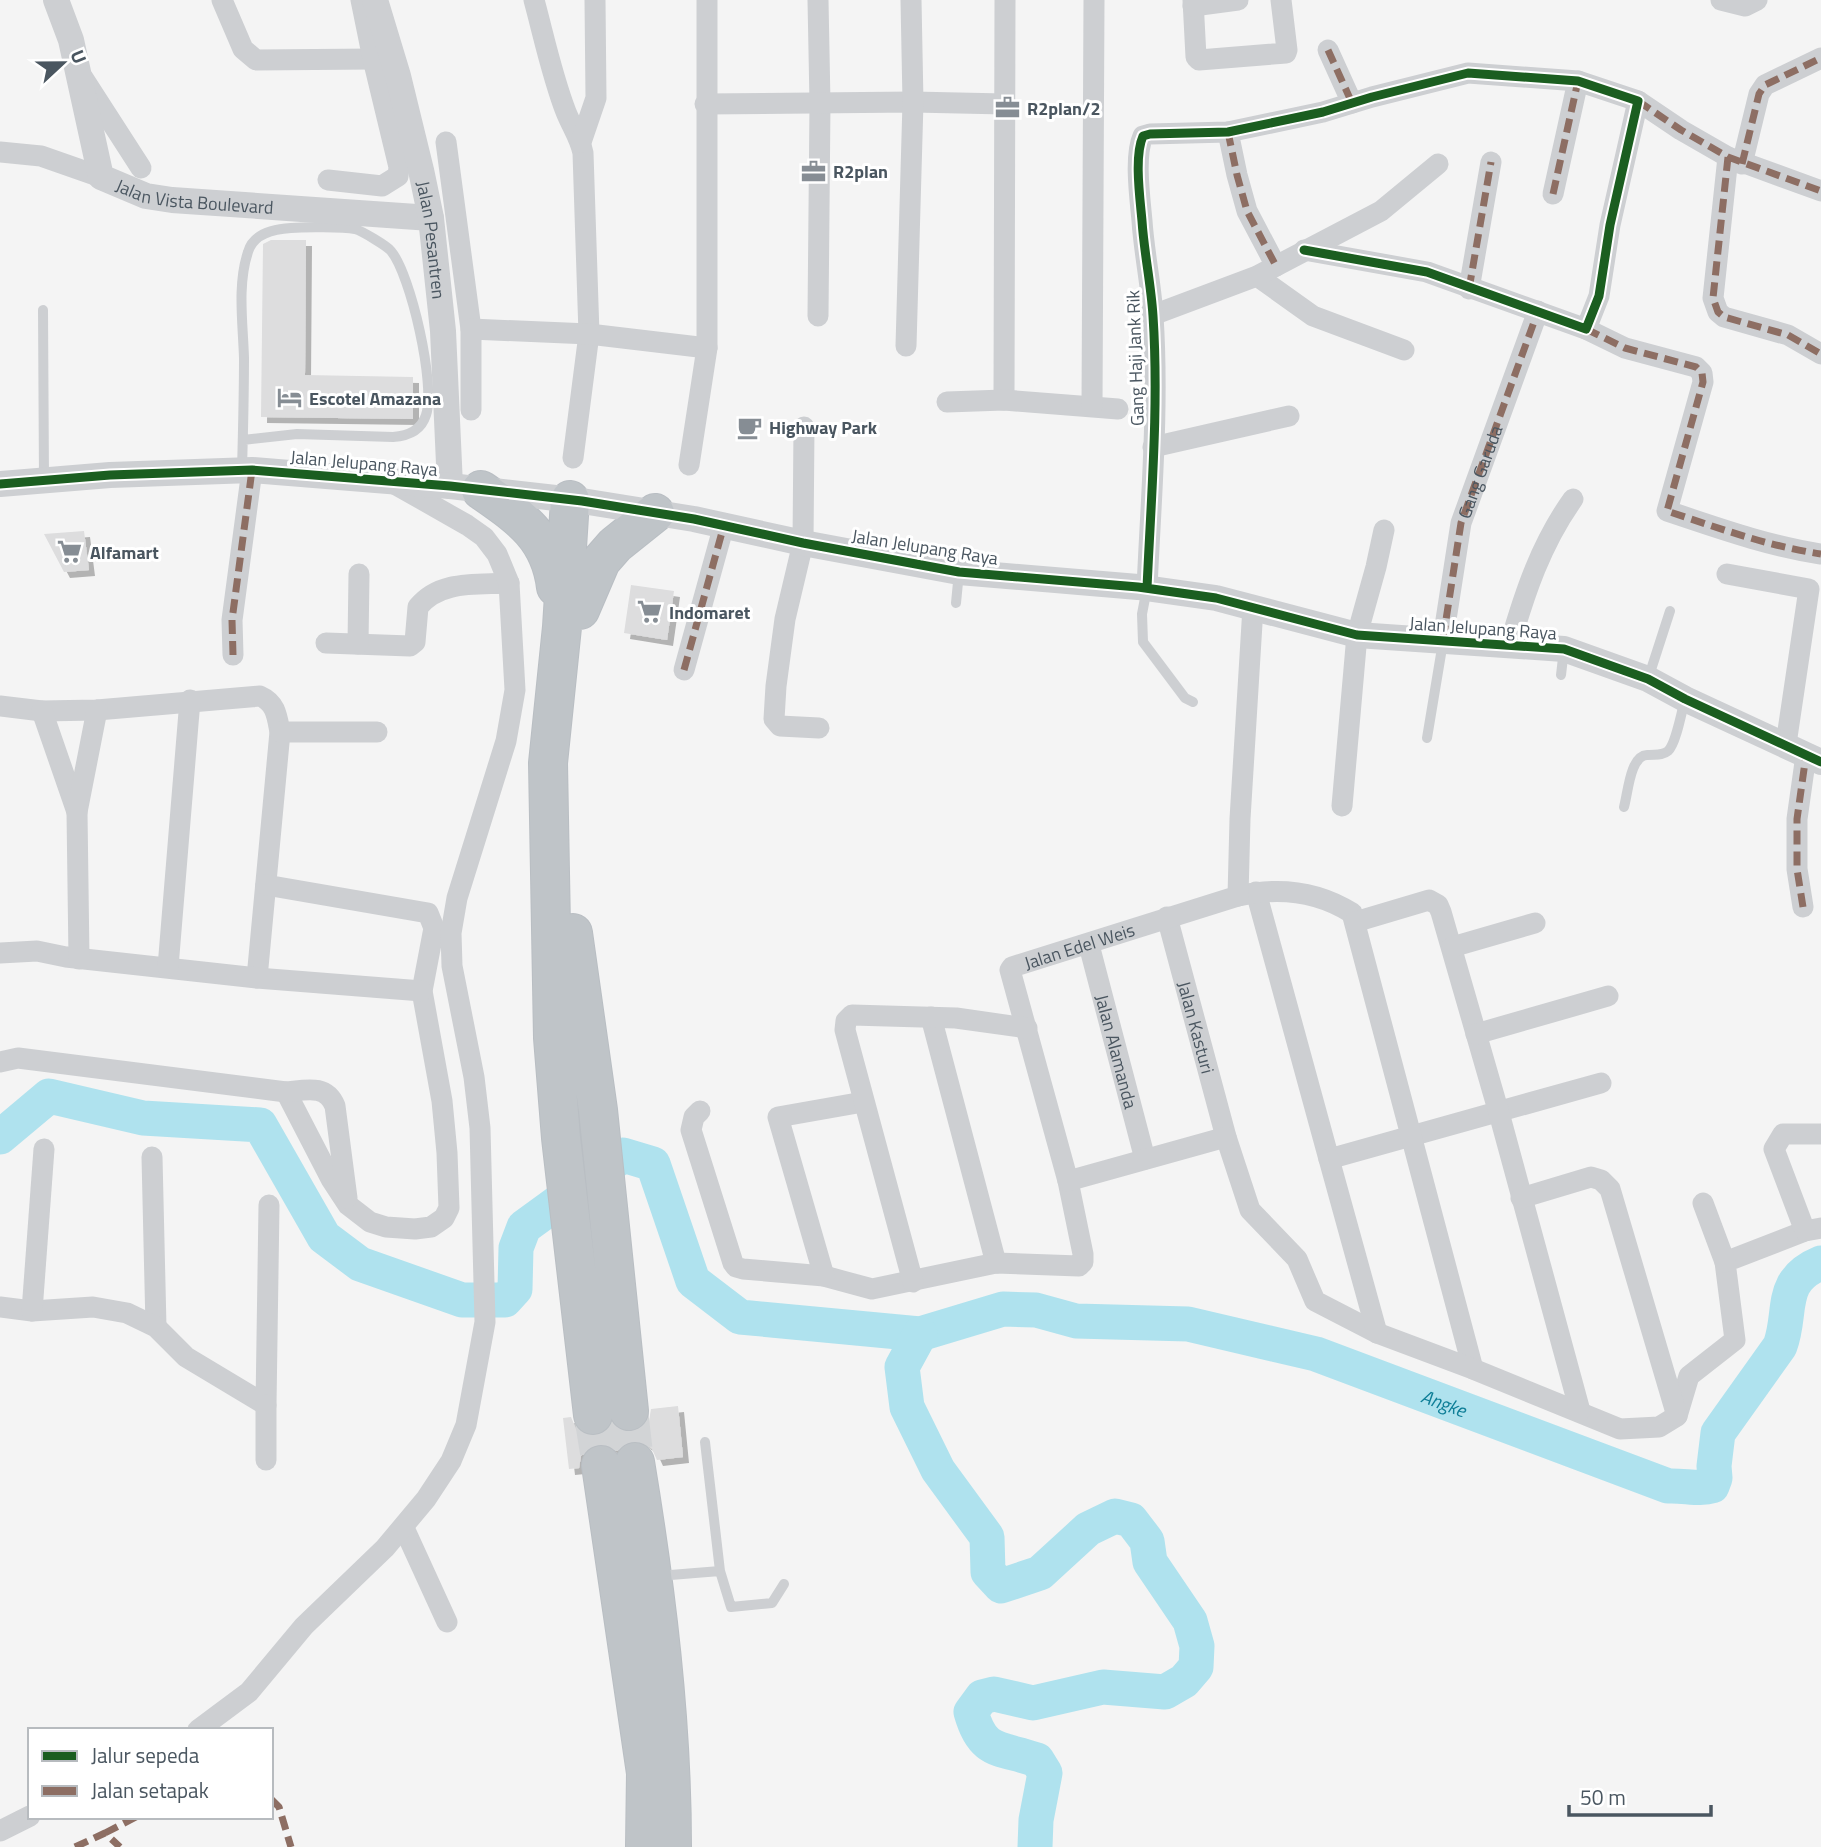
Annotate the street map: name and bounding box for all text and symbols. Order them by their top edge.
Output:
north arrow [28,28,98,98]
text: U [63,45,95,68]
office icon: R2plan/2 [993,94,1021,122]
place label: R2plan/2 [1027,95,1101,122]
office icon: R2plan [799,157,827,185]
place label: R2plan [833,158,888,185]
street label: Jalan Vista Boulevard [112,171,274,221]
street label: Jalan Pesantren [410,178,453,300]
street label: Gang Haji Jank Rik [1119,289,1151,426]
hotel icon: Escotel Amazana [275,384,303,412]
place label: Escotel Amazana [309,385,441,412]
cafe icon: Highway Park [735,413,763,441]
place label: Highway Park [769,414,878,441]
street label: Gang Garuda [1450,421,1509,522]
street label: Jalan Jelupang Raya [289,443,439,483]
street label: Jalan Jelupang Raya [850,522,1000,572]
supermarket icon: Alfamart [56,538,84,566]
place label: Alfamart [90,539,159,566]
supermarket icon: Indomaret [635,598,663,626]
place label: Indomaret [669,599,751,626]
street label: Jalan Jelupang Raya [1408,609,1558,647]
street label: Jalan Edel Weis [1021,916,1138,976]
street label: Jalan Kasturi [1171,978,1222,1076]
street label: Jalan Alamanda [1089,991,1145,1112]
water label: Angke [1417,1380,1472,1424]
legend [28,1728,273,1819]
text: Jalur sepeda [91,1739,200,1771]
scale bar [1569,1773,1711,1817]
text: Jalan setapak [91,1774,209,1806]
text: 50 m [1580,1781,1626,1813]

